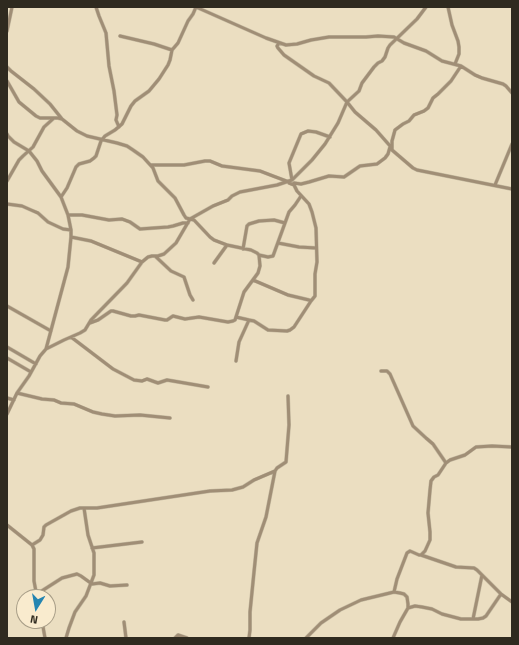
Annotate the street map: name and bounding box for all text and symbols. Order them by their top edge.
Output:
north arrow [16,589,56,629]
text: N [29,611,39,628]

